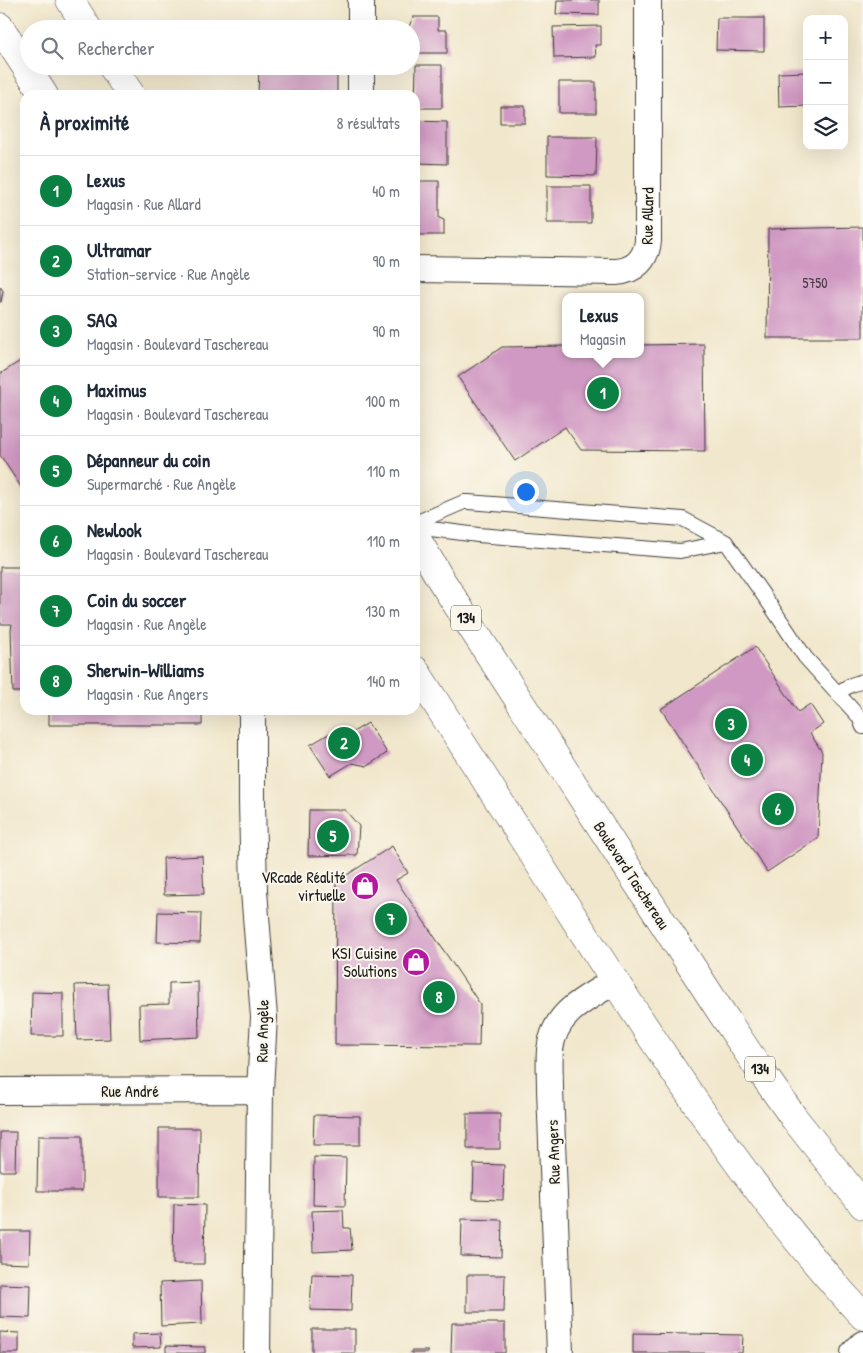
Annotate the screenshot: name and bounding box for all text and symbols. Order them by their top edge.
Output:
map controls [803,15,848,150]
button: + [803,15,848,60]
search box [20,20,420,75]
icon: search [38,34,66,62]
text: Rechercher [78,35,155,61]
button: − [803,60,848,105]
button: layers [803,105,848,150]
text: À proximité [40,108,129,137]
text: 8 résultats [337,112,400,134]
text: Lexus [87,167,125,193]
text: 1 [53,180,59,202]
text: 40 m [372,180,400,202]
street label: Rue Allard [636,187,658,245]
text: Magasin · Rue Allard [87,193,201,215]
text: Ultramar [87,237,152,263]
text: 2 [52,250,60,272]
text: 90 m [372,250,400,272]
text: Station-service · Rue Angèle [87,263,250,285]
house number: 5750 [802,273,828,292]
popup [562,293,644,358]
text: Lexus [580,302,618,328]
text: SAQ [87,307,117,333]
text: 3 [52,320,60,342]
text: 90 m [372,320,400,342]
text: Magasin [580,328,626,350]
text: Magasin · Boulevard Taschereau [87,333,268,355]
pin: 1 [587,374,619,412]
text: Maximus [87,377,146,403]
text: 4 [53,390,59,412]
text: 100 m [365,390,400,412]
text: Magasin · Boulevard Taschereau [87,403,268,425]
text: Dépanneur du coin [87,447,210,473]
text: 5 [53,460,59,482]
text: 110 m [367,460,400,482]
text: Supermarché · Rue Angèle [87,473,236,495]
your location [513,479,539,505]
text: Newlook [87,517,142,543]
text: 6 [53,530,59,552]
text: 110 m [367,530,400,552]
text: Magasin · Boulevard Taschereau [87,543,268,565]
text: Coin du soccer [87,587,186,613]
text: 7 [52,600,60,622]
text: 130 m [365,600,400,622]
road number: 134 [451,606,481,630]
text: Magasin · Rue Angèle [87,613,207,635]
text: Sherwin-Williams [87,657,204,683]
text: 8 [53,670,59,692]
text: 140 m [366,670,400,692]
text: Magasin · Rue Angers [87,683,208,705]
pin: 3 [715,705,747,743]
pin: 2 [328,724,360,762]
pin: 4 [731,741,763,779]
pin: 6 [762,790,794,828]
pin: 5 [317,817,349,855]
street label: Boulevard Taschereau [589,817,676,934]
place label: VRcade Réalité virtuelle [261,866,347,906]
shop icon: VRcade Réalité virtuelle [350,871,380,901]
pin: 7 [375,900,407,938]
place label: KSI Cuisine Solutions [332,942,398,982]
shop icon: KSI Cuisine Solutions [401,947,431,977]
pin: 8 [423,978,455,1016]
street label: Rue Angèle [250,999,274,1063]
road number: 134 [745,1056,775,1082]
street label: Rue André [101,1080,159,1102]
street label: Rue Angers [541,1119,565,1185]

